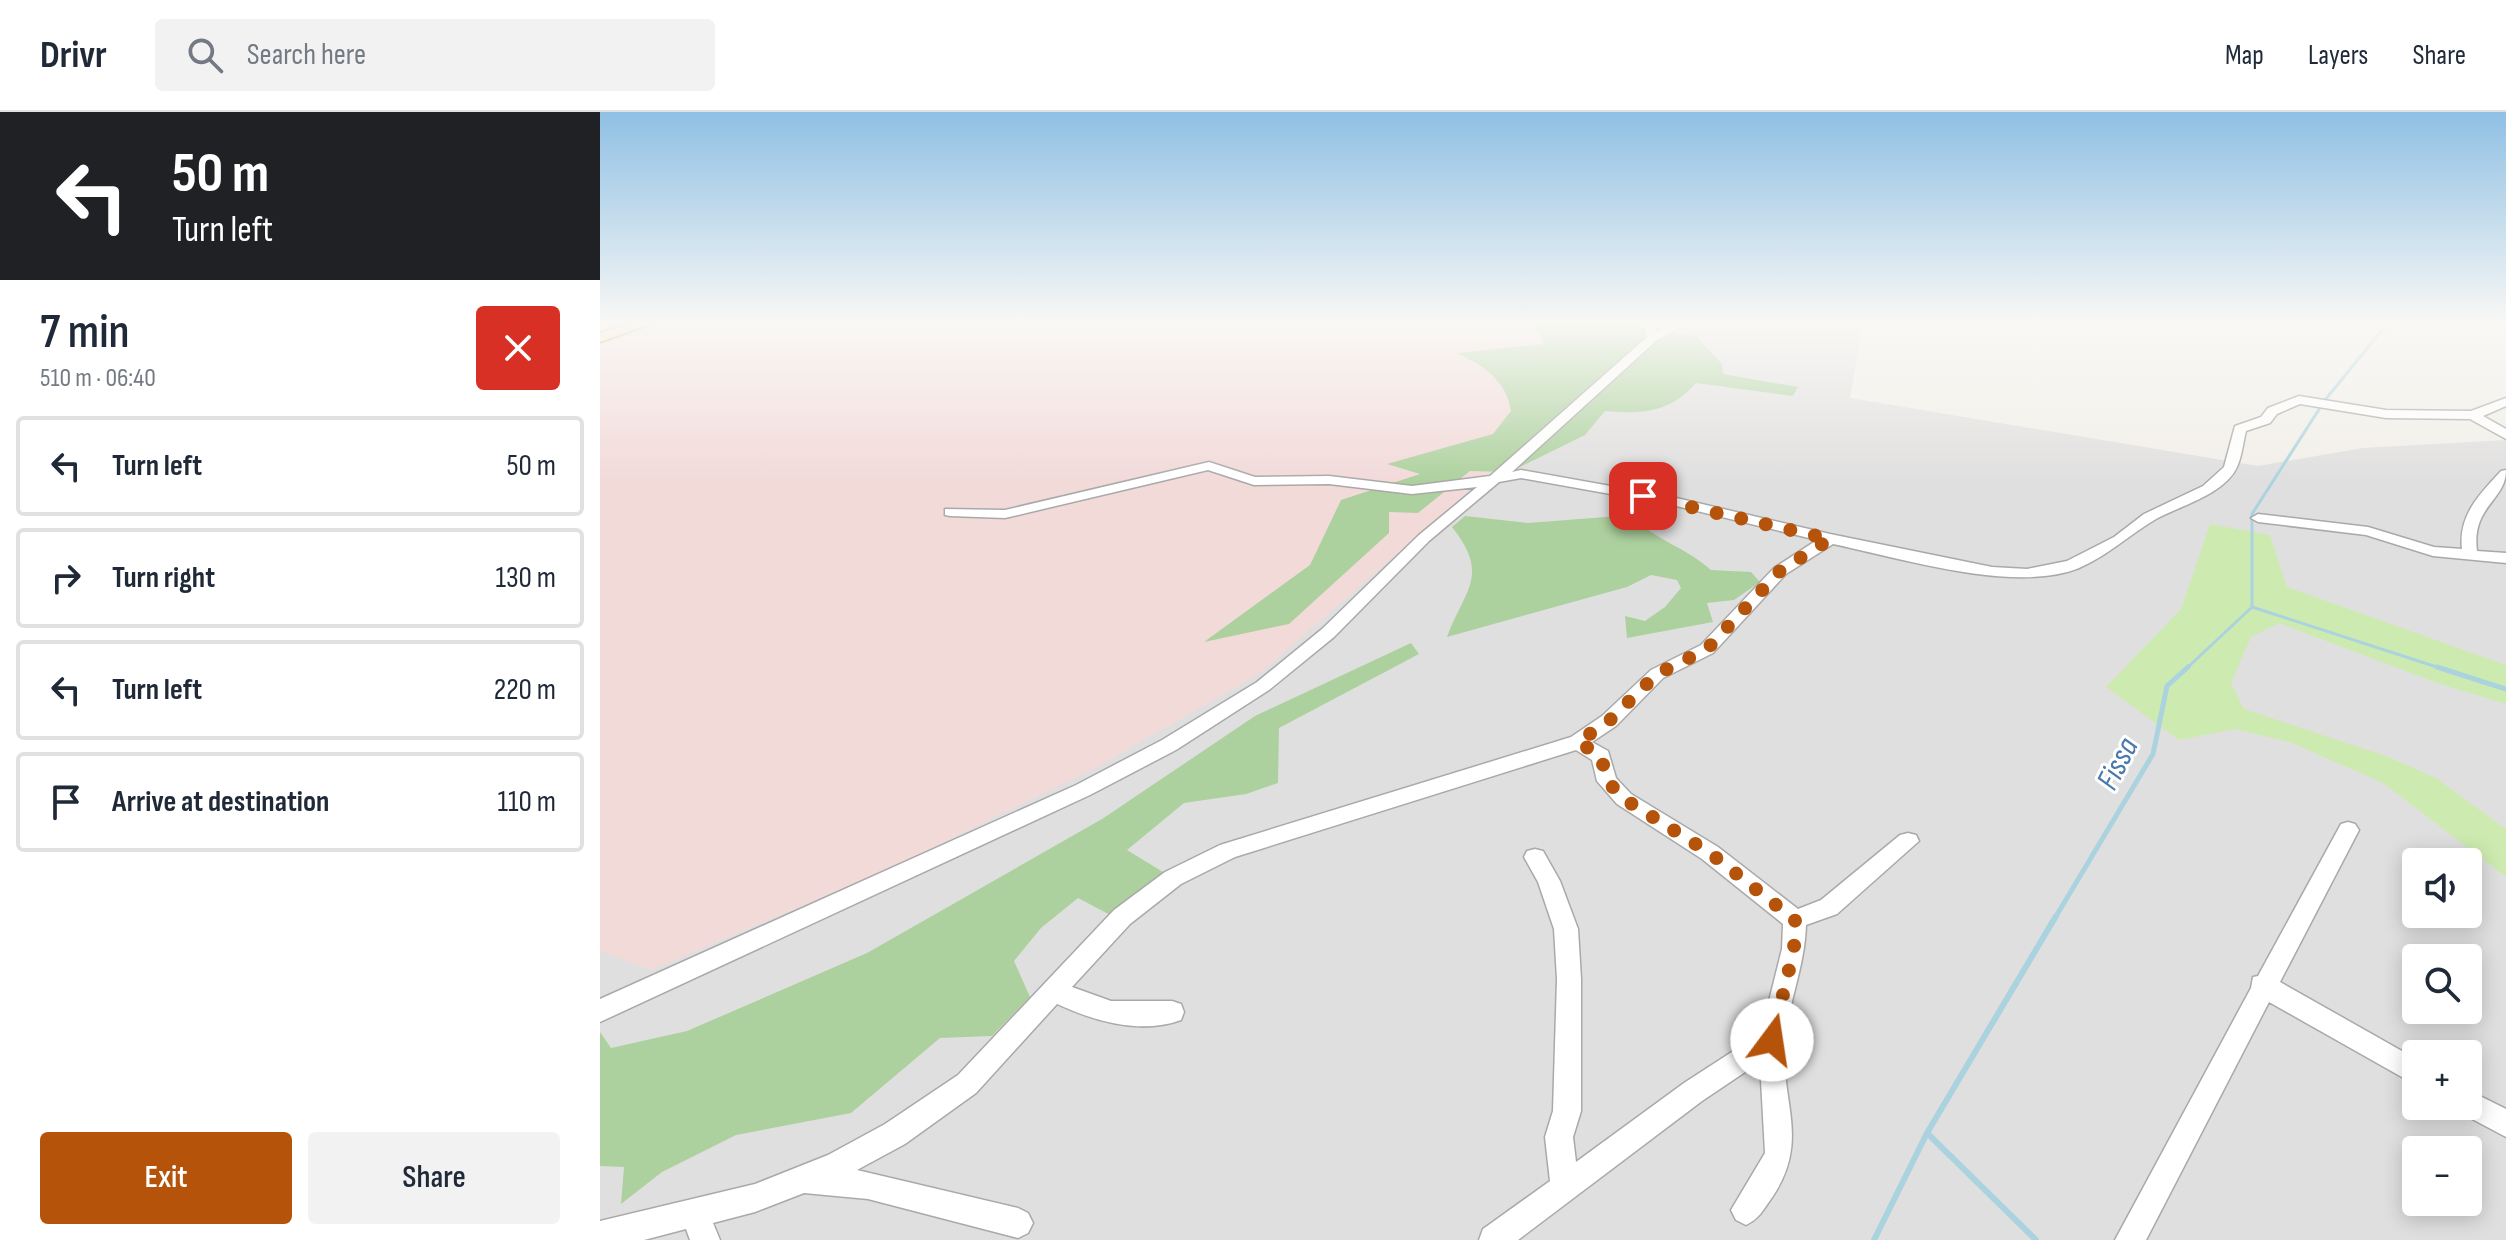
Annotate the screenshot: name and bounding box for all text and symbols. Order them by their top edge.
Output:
search box [155,19,715,91]
text: Drivr [40,33,107,78]
icon: search [183,33,227,77]
text: Search here [247,37,366,73]
text: Map [2225,39,2264,72]
text: Layers [2308,39,2368,72]
text: Share [2412,39,2466,72]
text: 50 m [172,141,269,208]
icon: left [40,144,144,248]
text: Turn left [172,209,273,252]
text: 7 min [40,304,130,361]
button: close [476,306,560,390]
text: 510 m · 06:40 [40,363,156,394]
icon: left [44,444,88,488]
text: Turn left [112,448,202,484]
text: 50 m [507,448,556,484]
pin [1609,462,1677,530]
icon: arrive [1621,474,1665,518]
icon: right [44,556,88,600]
text: Turn right [112,560,215,596]
text: 130 m [496,560,556,596]
icon: left [44,668,88,712]
text: Turn left [112,672,202,708]
text: 220 m [494,672,556,708]
water label: Fissa [2088,731,2148,797]
icon: arrive [44,780,88,824]
text: Arrive at destination [112,784,329,820]
text: 110 m [498,784,556,820]
map controls [2402,848,2482,1216]
button: sound [2402,848,2482,928]
button: search [2402,944,2482,1024]
position arrow [1730,998,1814,1082]
button: + [2402,1040,2482,1120]
button: Exit [40,1132,292,1224]
button: Share [308,1132,560,1224]
button: − [2402,1136,2482,1216]

